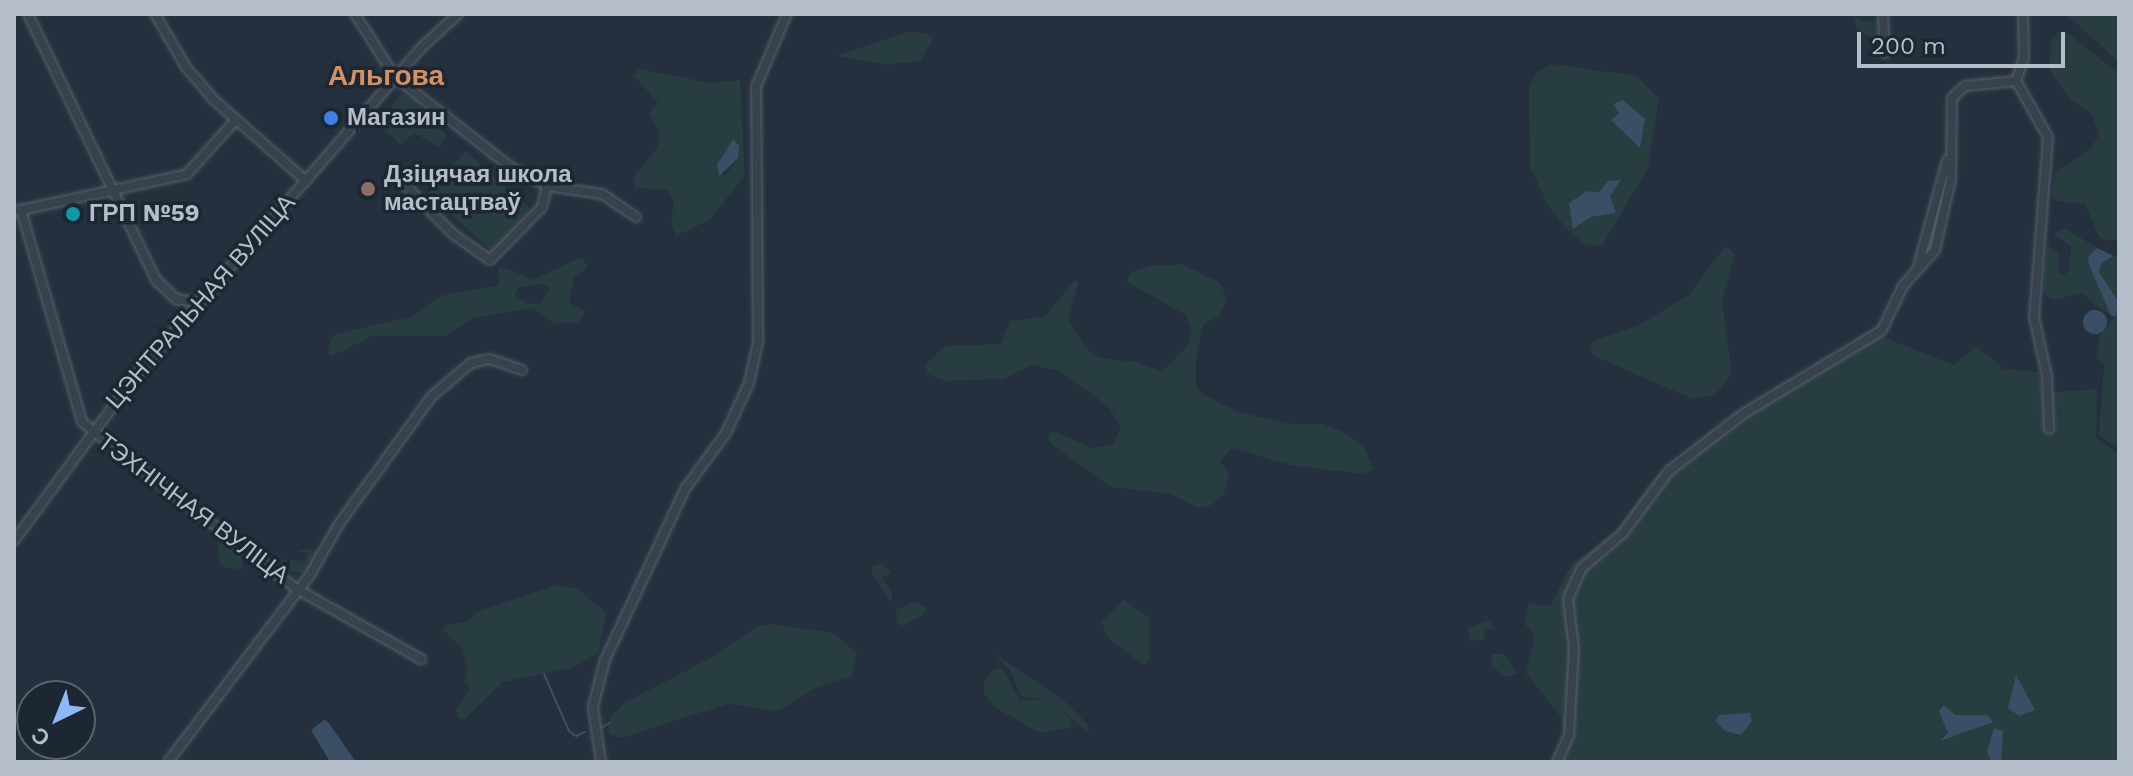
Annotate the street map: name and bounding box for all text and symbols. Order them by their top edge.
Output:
scale bar [1861,16,2069,66]
text: 200 m [1871,32,1946,60]
district label: Альгова [328,59,444,93]
place label: Магазин [347,104,445,132]
marker: Магазин [322,109,340,127]
place label: Дзіцячая школа мастацтваў [384,161,572,217]
marker: Дзіцячая школа мастацтваў [359,180,377,198]
street label: ЦЭНТРАЛЬНАЯ ВУЛІЦА [100,189,302,415]
place label: ГРП №59 [89,200,199,228]
marker: ГРП №59 [64,205,82,223]
street label: ТЭХНІЧНАЯ ВУЛІЦА [92,428,294,590]
north arrow [16,680,96,760]
text: С [26,722,55,751]

